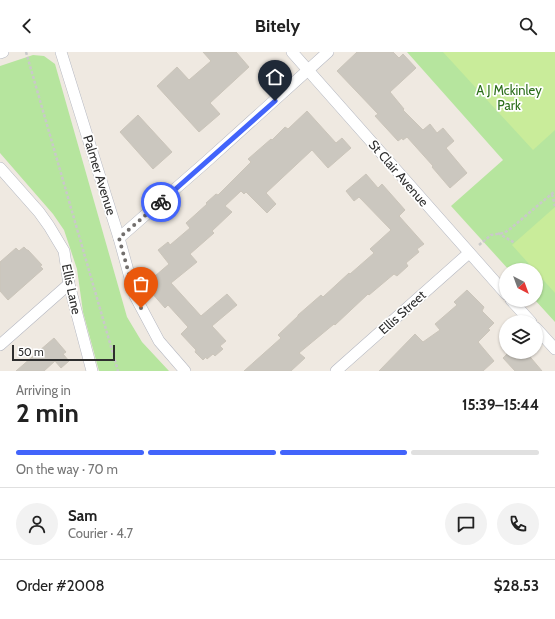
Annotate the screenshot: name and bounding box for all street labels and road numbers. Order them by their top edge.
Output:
street label: Palmer Avenue [80,133,120,217]
street label: St Clair Avenue [366,136,432,210]
street label: Ellis Lane [59,262,85,316]
street label: Ellis Street [375,286,429,337]

